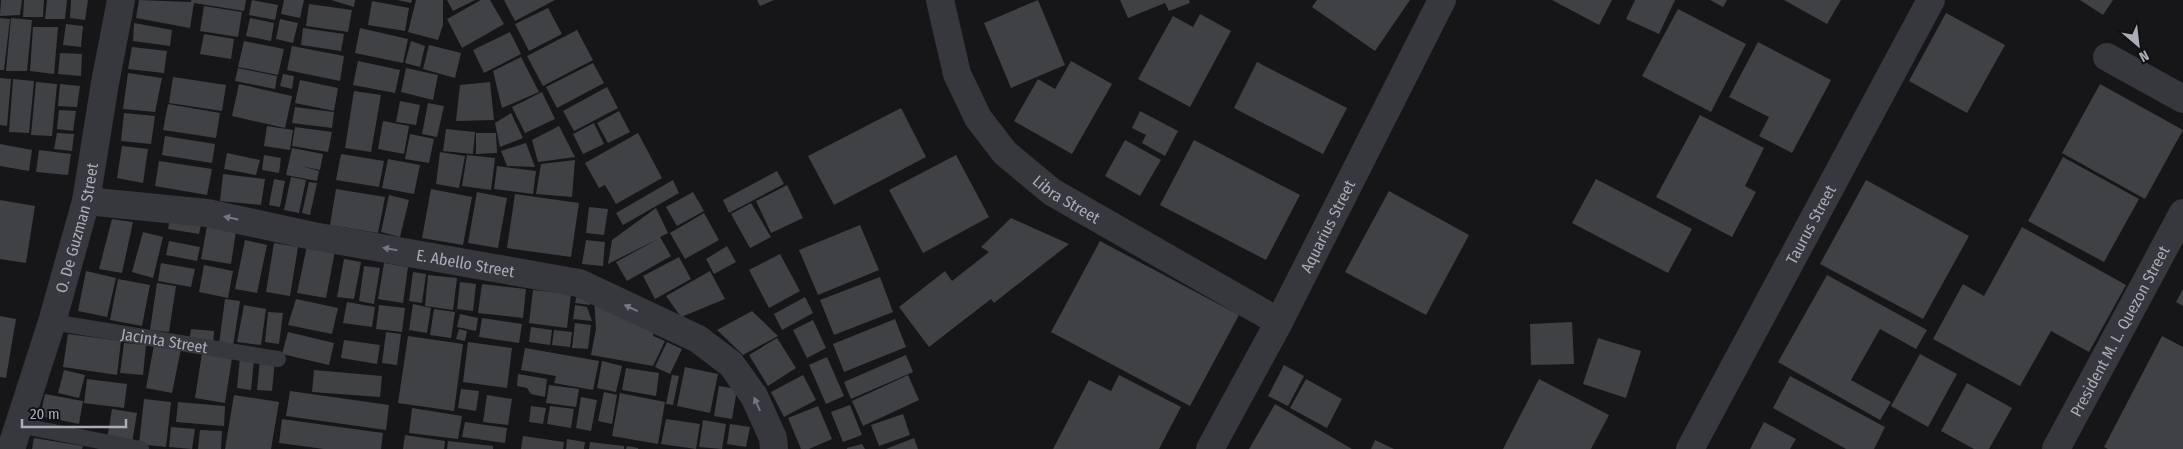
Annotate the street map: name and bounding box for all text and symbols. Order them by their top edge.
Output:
north arrow [2113,20,2163,70]
text: N [2136,47,2152,66]
street label: O. De Guzman Street [52,161,102,295]
street label: Libra Street [1029,171,1104,228]
street label: Aquarius Street [1297,176,1360,276]
street label: Taurus Street [1782,181,1840,267]
one-way arrow [223,214,238,222]
street label: President M. L. Quezon Street [2066,242,2174,420]
one-way arrow [382,244,398,252]
street label: E. Abello Street [415,245,517,282]
one-way arrow [624,304,639,312]
street label: Jacinta Street [120,324,210,357]
scale bar [22,396,126,428]
one-way arrow [753,397,761,411]
text: 20 m [30,405,60,423]

